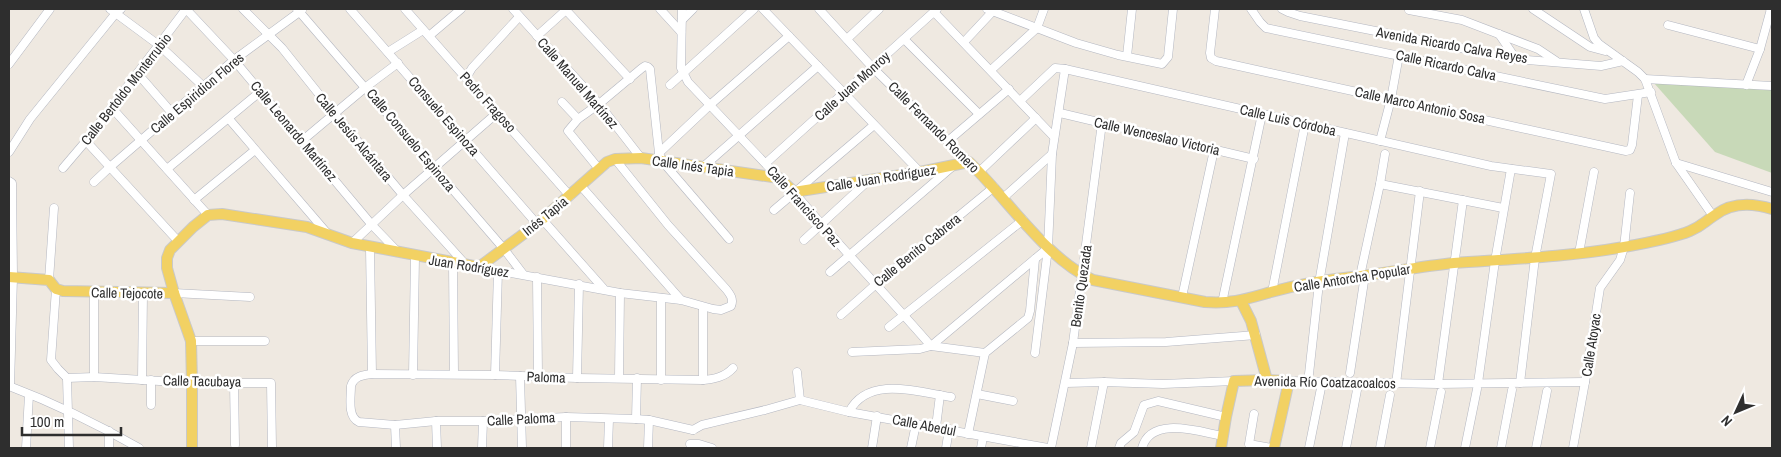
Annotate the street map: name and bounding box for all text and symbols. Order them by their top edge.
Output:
street label: Avenida Ricardo Calva Reyes [1374,23,1529,67]
street label: Calle Bertoldo Monterrubio [77,29,175,149]
street label: Calle Manuel Martínez [534,34,623,132]
street label: Calle Ricardo Calva [1394,46,1498,85]
street label: Calle Juan Monroy [810,47,894,125]
street label: Calle Espiridion Flores [146,48,248,137]
street label: Pedro Fragoso [456,68,520,136]
street label: Consuelo Espinoza [405,73,484,160]
street label: Calle Leonardo Martínez [247,77,341,185]
street label: Calle Fernando Romero [885,78,983,176]
street label: Calle Marco Antonio Sosa [1353,82,1487,128]
street label: Calle Consuelo Espinoza [363,85,460,196]
street label: Calle Jesús Alcántara [312,89,397,186]
street label: Calle Luis Córdoba [1238,100,1338,140]
street label: Calle Wenceslao Victoria [1092,113,1222,159]
street label: Calle Inés Tapia [651,151,736,181]
street label: Calle Juan Rodríguez [825,160,937,196]
street label: Calle Francisco Paz [763,162,845,250]
street label: Inés Tapia [519,192,572,240]
street label: Calle Benito Cabrera [870,209,965,291]
street label: Benito Quezada [1066,243,1096,328]
street label: Juan Rodríguez [428,251,511,281]
street label: Calle Antorcha Popular [1293,260,1412,296]
street label: Calle Tejocote [91,283,163,303]
street label: Calle Atoyac [1577,312,1605,378]
street label: Paloma [526,367,566,387]
street label: Calle Tacubaya [163,371,242,391]
street label: Avenida Río Coatzacoalcos [1253,372,1396,392]
north arrow [1711,387,1761,437]
scale bar [22,404,121,436]
street label: Calle Paloma [486,408,556,430]
street label: Calle Abedul [891,410,957,440]
text: 100 m [30,411,64,432]
text: N [1717,412,1736,430]

